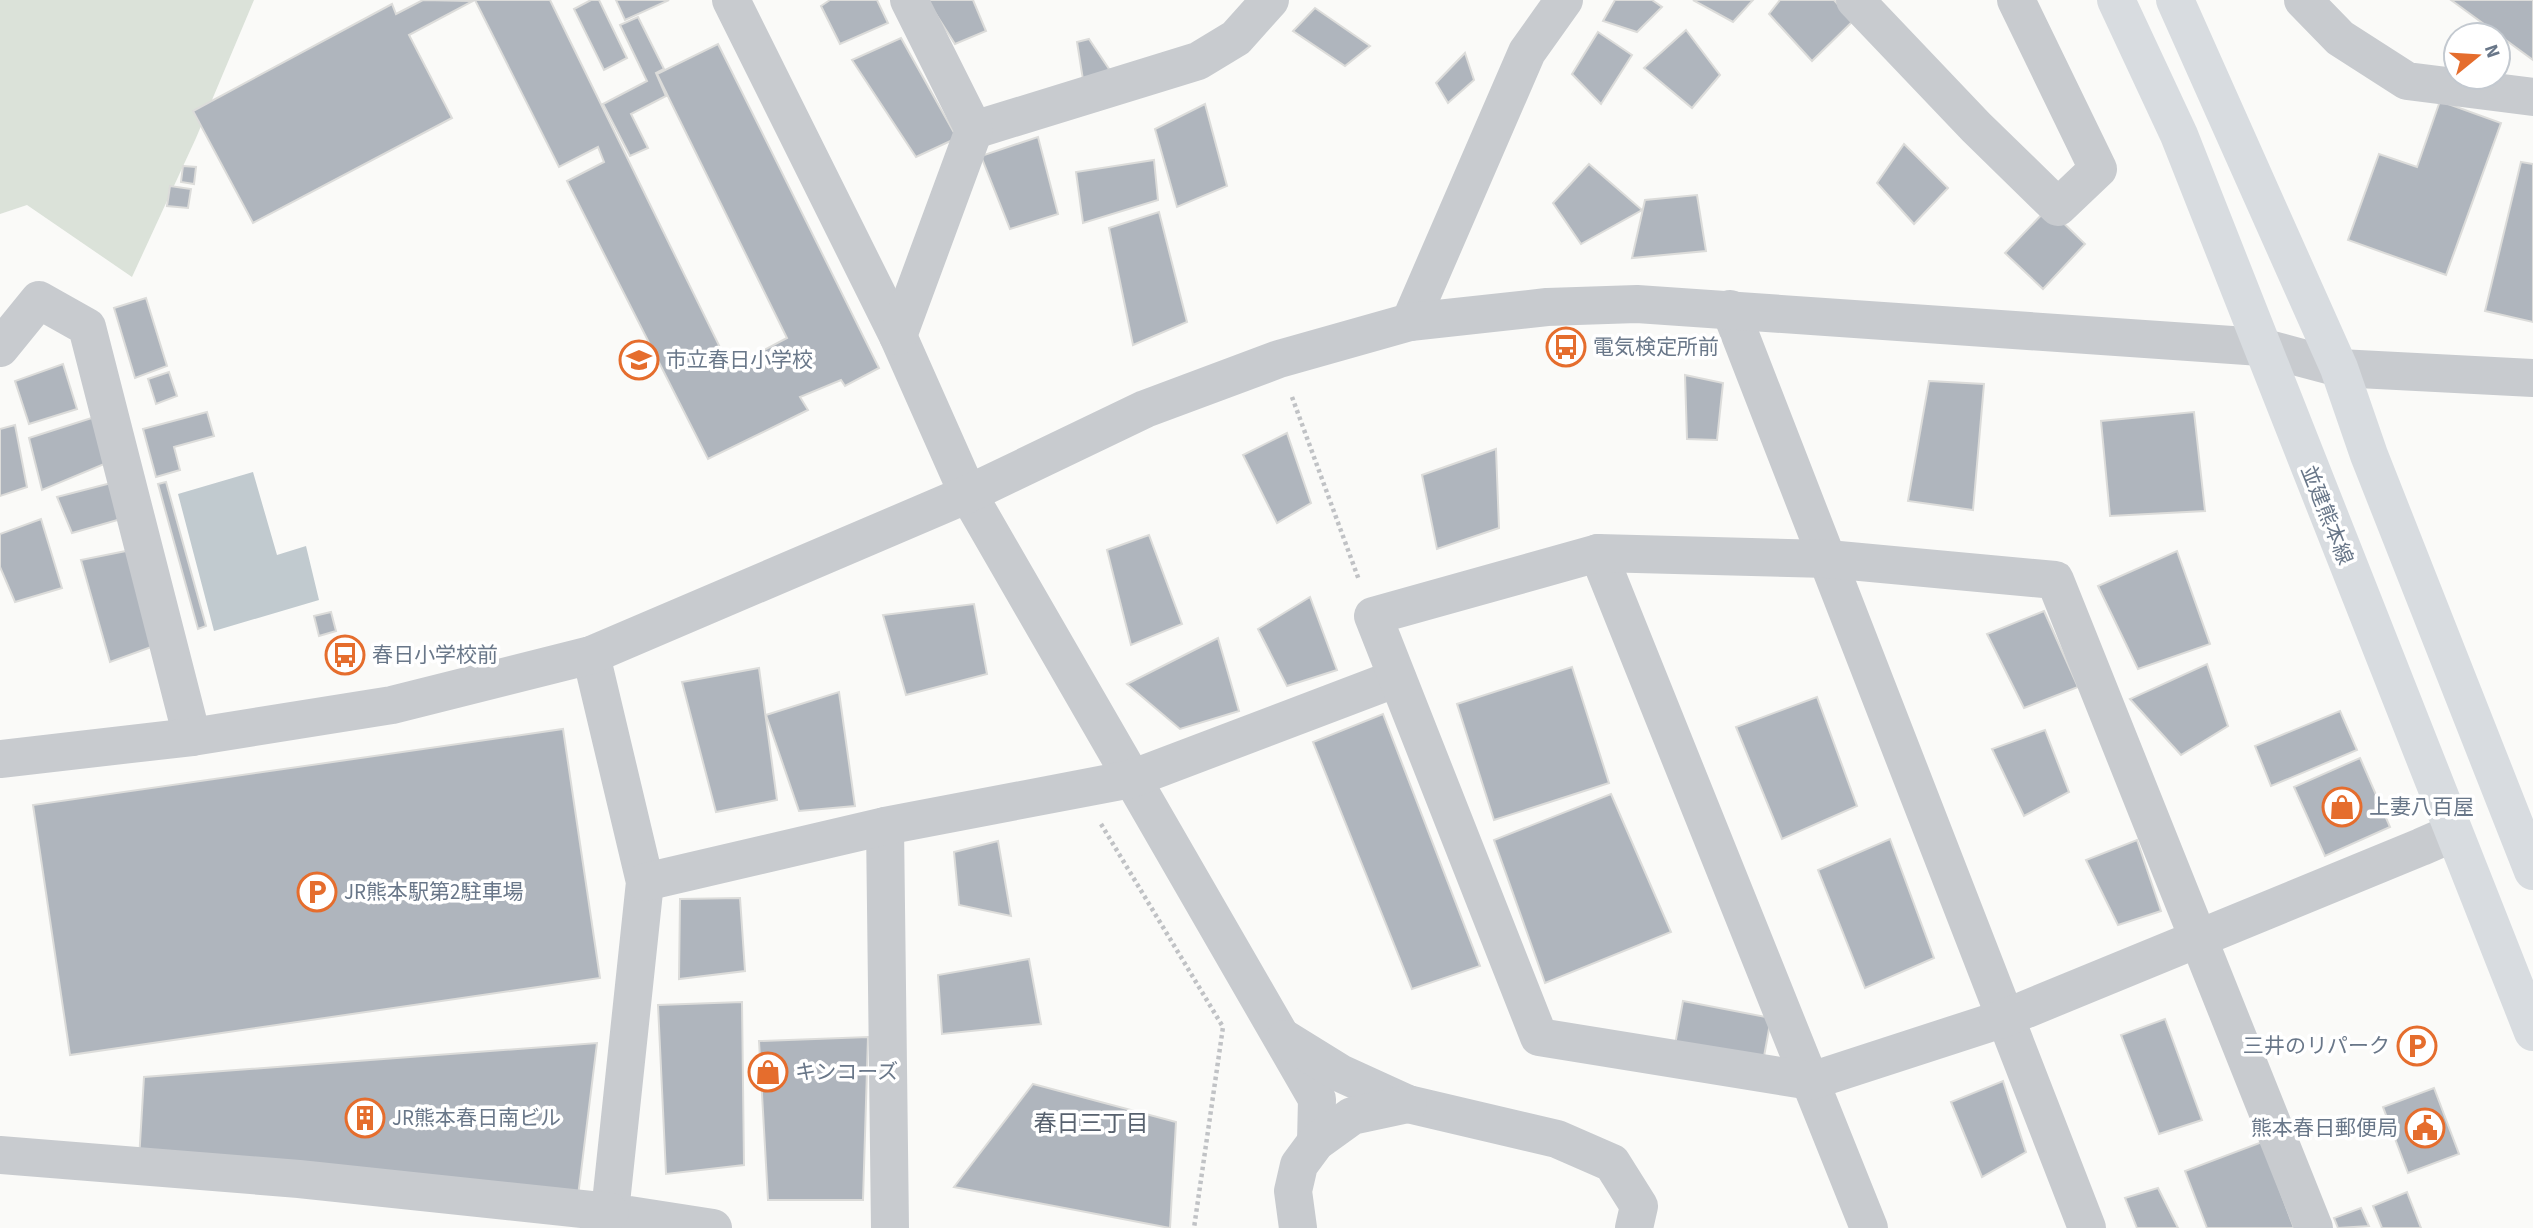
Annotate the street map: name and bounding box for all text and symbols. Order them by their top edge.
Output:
north arrow [2442,21,2512,91]
text: N [2477,41,2507,61]
bus stop icon: 電気検定所前 [1545,326,1587,368]
place label: 電気検定所前 [1593,332,1719,362]
school or university icon: 市立春日小学校 [618,339,660,381]
place label: 市立春日小学校 [666,345,813,375]
street label: 並建熊本線 [2293,461,2361,569]
bus stop icon: 春日小学校前 [324,634,366,676]
place label: 春日小学校前 [372,640,498,670]
shop icon: 上妻八百屋 [2321,786,2363,828]
place label: 上妻八百屋 [2369,792,2474,822]
parking icon: JR熊本駅第2駐車場 [296,871,338,913]
place label: JR熊本駅第2駐車場 [344,877,523,907]
parking icon: 三井のリパーク [2396,1025,2438,1067]
place label: 三井のリパーク [2243,1031,2390,1061]
shop icon: キンコーズ [747,1051,789,1093]
place label: キンコーズ [795,1057,898,1087]
building icon: JR熊本春日南ビル [344,1097,386,1139]
place label: JR熊本春日南ビル [392,1103,561,1133]
district label: 春日三丁目 [1034,1107,1149,1140]
public building icon: 熊本春日郵便局 [2404,1107,2446,1149]
place label: 熊本春日郵便局 [2251,1113,2398,1143]

